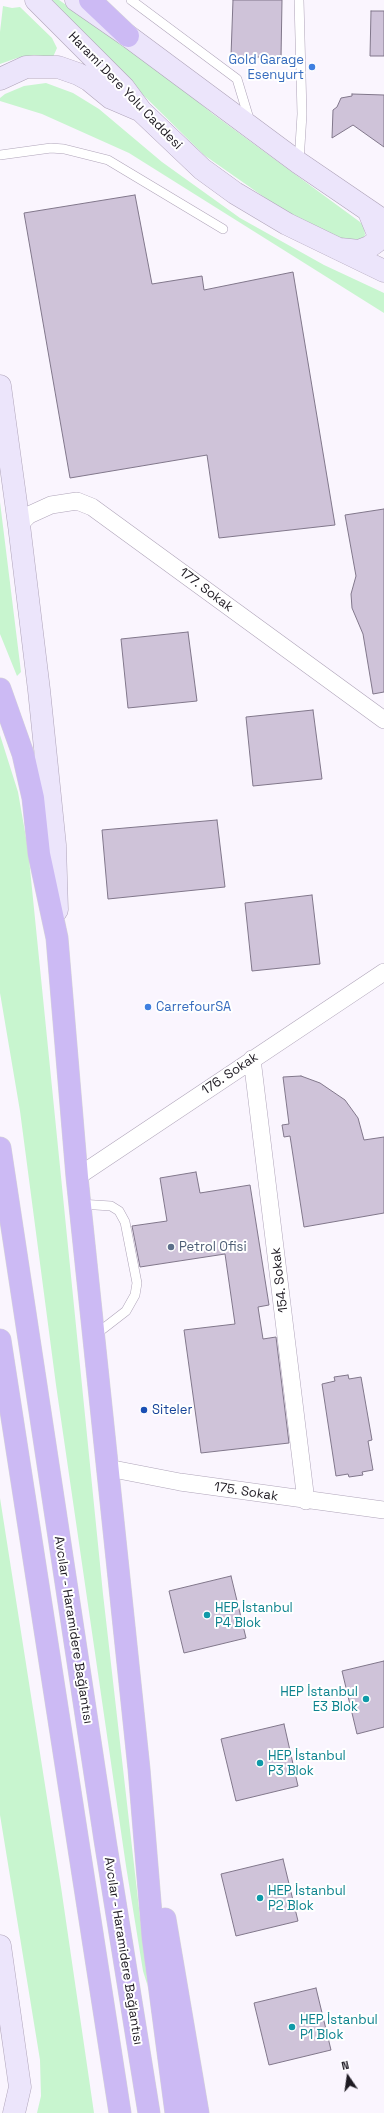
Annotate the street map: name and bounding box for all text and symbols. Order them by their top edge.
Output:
street label: Harami Dere Yolu Caddesi [65,29,185,153]
place label: Gold Garage Esenyurt [228,52,304,83]
marker: Gold Garage Esenyurt [307,62,317,72]
street label: 177. Sokak [176,565,236,615]
place label: CarrefourSA [156,999,231,1015]
marker: CarrefourSA [143,1002,153,1012]
street label: 176. Sokak [199,1049,261,1099]
place label: Petrol Ofisi [179,1239,247,1255]
marker: Petrol Ofisi [166,1242,176,1252]
street label: 154. Sokak [268,1247,292,1313]
place label: Siteler [152,1402,192,1418]
marker: Siteler [139,1405,149,1415]
street label: 175. Sokak [213,1479,279,1505]
street label: Avcılar - Haramidere Bağlantısı [50,1535,96,1725]
place label: HEP İstanbul P4 Blok [215,1600,293,1631]
marker: HEP İstanbul P4 Blok [202,1610,212,1620]
place label: HEP İstanbul E3 Blok [280,1684,358,1715]
marker: HEP İstanbul E3 Blok [361,1694,371,1704]
place label: HEP İstanbul P3 Blok [268,1748,346,1779]
marker: HEP İstanbul P3 Blok [255,1758,265,1768]
street label: Avcılar - Haramidere Bağlantısı [100,1856,146,2046]
place label: HEP İstanbul P2 Blok [268,1883,346,1914]
marker: HEP İstanbul P2 Blok [255,1893,265,1903]
place label: HEP İstanbul P1 Blok [300,2012,378,2043]
marker: HEP İstanbul P1 Blok [287,2022,297,2032]
north arrow [328,2057,368,2097]
text: N [340,2058,350,2073]

